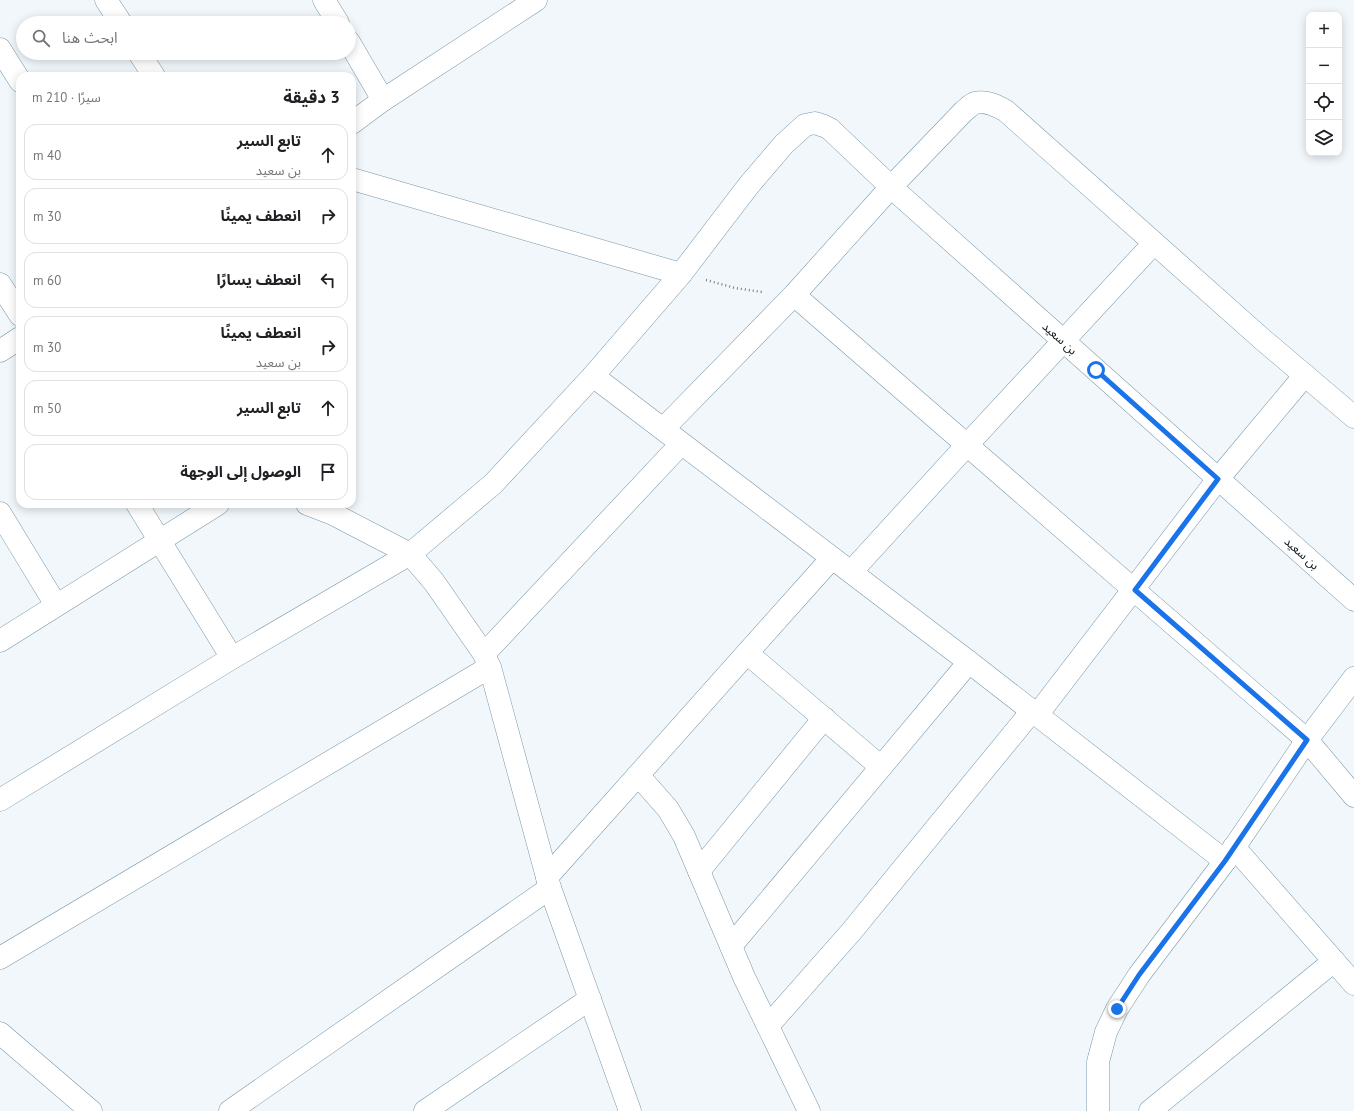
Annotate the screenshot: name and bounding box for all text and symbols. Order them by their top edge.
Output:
map controls [1306,12,1342,156]
button: + [1306,12,1342,48]
search box [16,16,356,60]
icon: search [30,27,52,49]
text: ابحث هنا [62,28,118,47]
button: − [1306,48,1342,84]
button: locate [1306,84,1342,120]
text: 3 دقيقة [283,86,340,108]
text: سيرًا · 210 m [32,89,101,106]
button: layers [1306,120,1342,156]
text: تابع السير [237,131,301,150]
icon: ahead [317,144,339,166]
text: 40 m [33,147,61,164]
text: بن سعيد [256,162,301,179]
icon: right [317,205,339,227]
text: انعطف يمينًا [221,206,301,225]
text: 30 m [33,208,61,225]
icon: left [317,269,339,291]
text: انعطف يسارًا [217,270,301,289]
text: 60 m [33,272,61,289]
street label: بن سعيد [1039,318,1081,358]
text: انعطف يمينًا [221,323,301,342]
icon: right [317,336,339,358]
text: 30 m [33,339,61,356]
text: بن سعيد [256,354,301,371]
route start [1087,361,1105,379]
icon: ahead [317,397,339,419]
text: تابع السير [237,398,301,417]
text: 50 m [33,400,61,417]
icon: arrive [317,461,339,483]
text: الوصول إلى الوجهة [180,462,301,481]
street label: بن سعيد [1281,533,1323,573]
route end [1108,1000,1126,1018]

